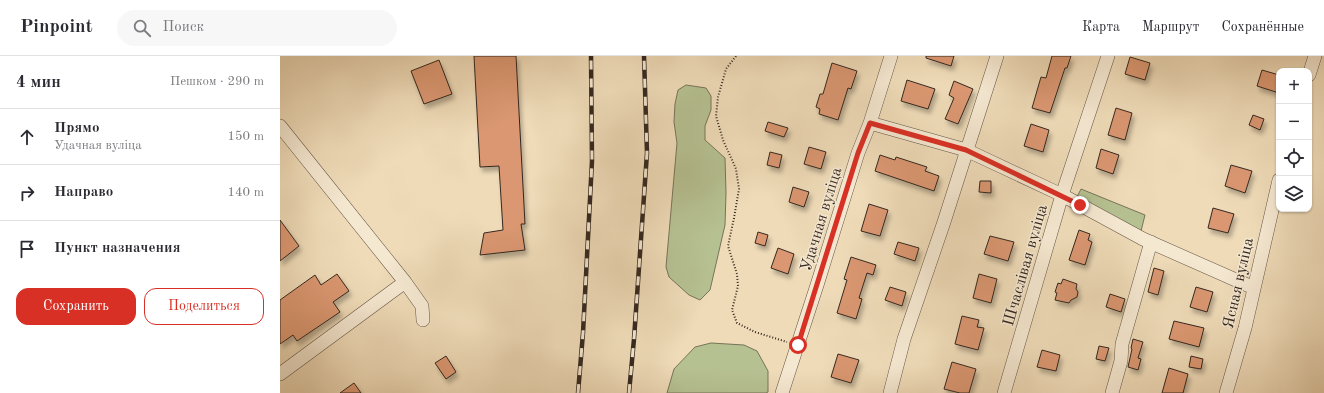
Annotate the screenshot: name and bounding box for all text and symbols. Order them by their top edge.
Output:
search box [117,10,397,46]
icon: search [131,17,153,39]
text: Pinpoint [20,18,93,37]
text: Поиск [163,20,204,35]
text: Карта [1082,20,1120,34]
text: Маршрут [1142,20,1199,34]
text: Сохранённые [1221,20,1304,34]
map controls [1276,68,1312,212]
button: + [1276,68,1312,104]
text: 4 мин [16,74,61,91]
text: Пешком · 290 m [170,75,264,88]
button: − [1276,104,1312,140]
text: Прямо [54,121,100,136]
icon: ahead [16,126,38,148]
text: 150 m [227,130,264,143]
text: Удачная вуліца [54,139,142,152]
button: locate [1276,140,1312,176]
street label: Удачная вуліца [798,166,845,273]
button: layers [1276,176,1312,212]
icon: right [16,182,38,204]
text: Направо [54,185,113,200]
text: 140 m [227,186,264,199]
route end [1071,196,1089,214]
street label: Шчаслівая вуліца [1001,203,1051,328]
street label: Ясная вуліца [1221,236,1257,330]
icon: arrive [16,238,38,260]
text: Пункт назначения [54,241,181,256]
button: Сохранить [16,288,136,325]
button: Поделиться [144,288,264,325]
route start [789,336,807,354]

